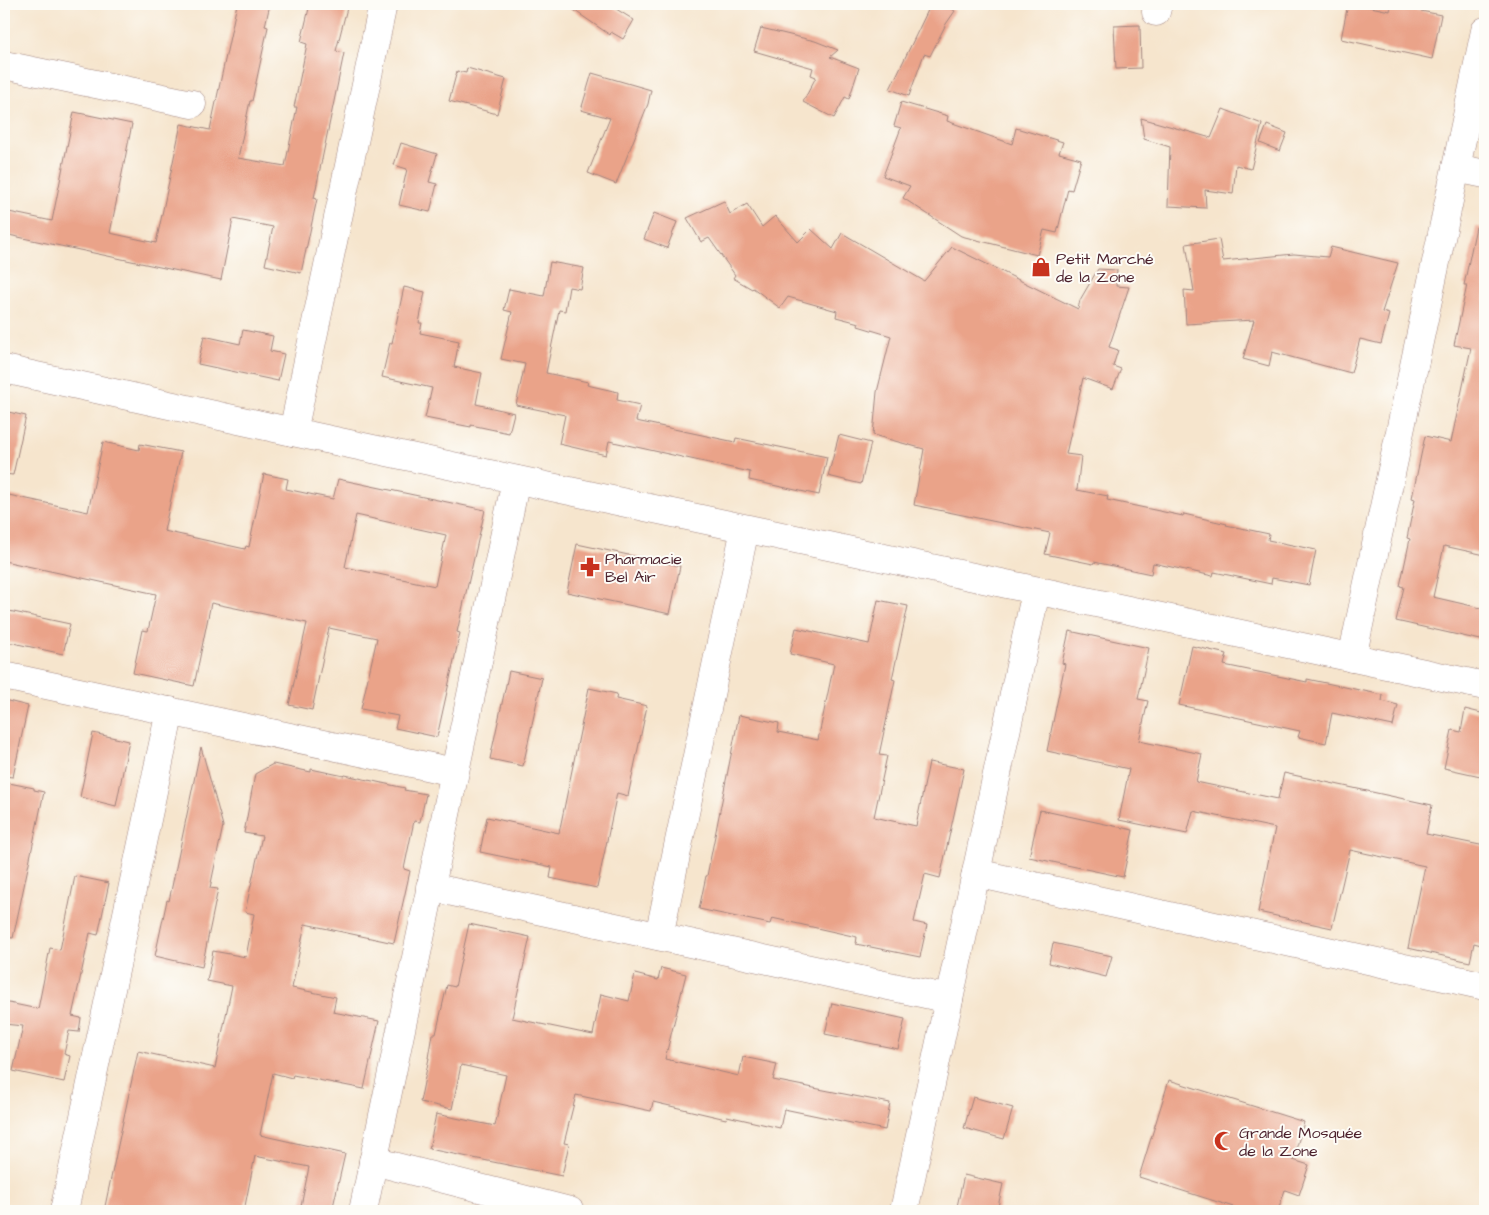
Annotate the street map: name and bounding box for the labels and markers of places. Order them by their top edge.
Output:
place label: Petit Marché de la Zone [1056,248,1154,288]
shop icon: Petit Marché de la Zone [1030,256,1052,278]
place label: Pharmacie Bel Air [605,548,682,588]
pharmacy icon: Pharmacie Bel Air [579,556,601,578]
place label: Grande Mosquée de la Zone [1239,1122,1363,1162]
mosque icon: Grande Mosquée de la Zone [1213,1130,1235,1152]

